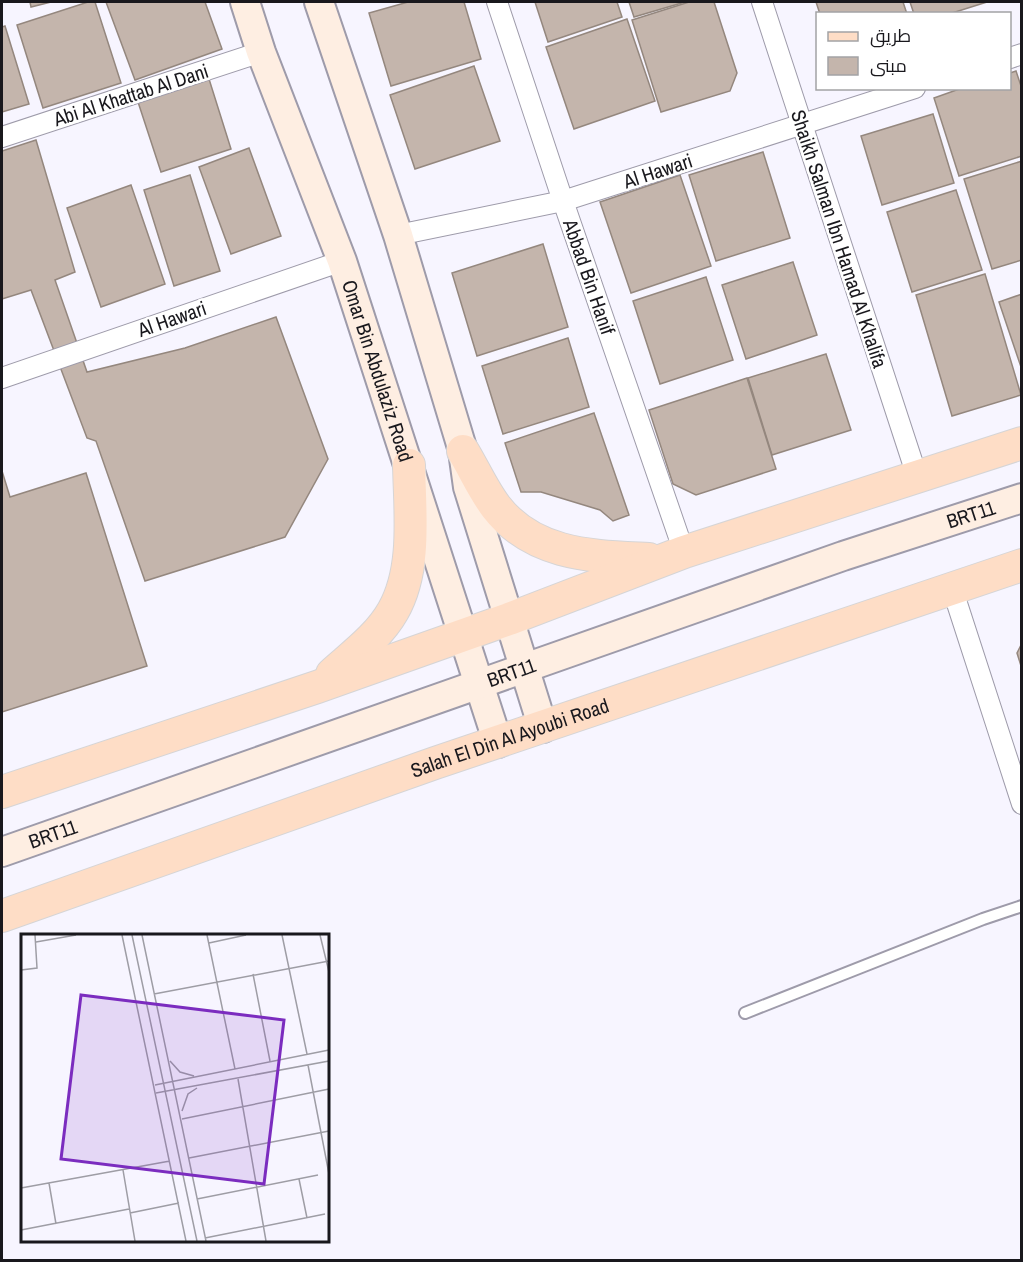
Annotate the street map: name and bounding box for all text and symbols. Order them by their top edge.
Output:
legend [816,12,1011,90]
text: طريق [870,23,911,48]
text: مبنى [870,53,907,78]
street label: Abi Al Khattab Al Dani [49,57,212,133]
street label: Shaikh Salman Ibn Hamad Al Khalifa [785,106,894,371]
street label: Al Hawari [619,147,696,195]
street label: Abbad Bin Hanif [557,215,622,339]
street label: Omar Bin Abdulaziz Road [336,276,420,465]
street label: Al Hawari [133,294,210,343]
street label: BRT11 [943,494,998,535]
street label: BRT11 [483,651,539,693]
street label: Salah El Din Al Ayoubi Road [407,691,612,784]
street label: BRT11 [25,813,81,855]
inset map [21,934,328,1241]

